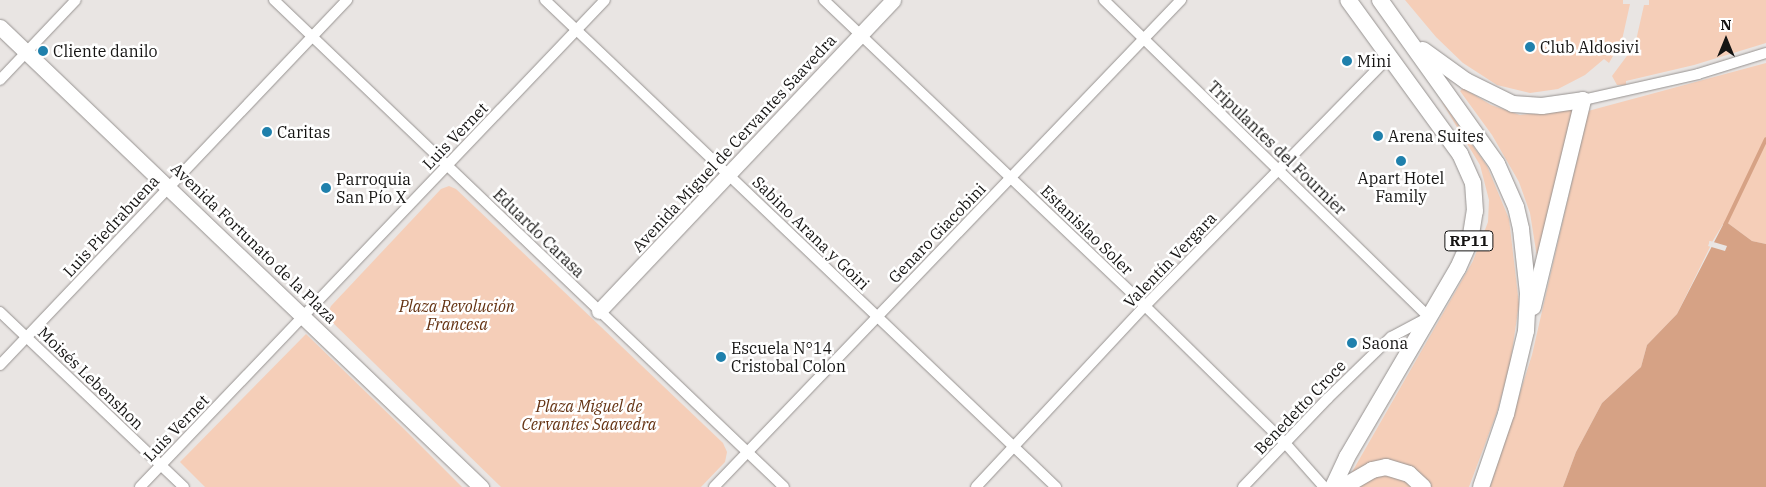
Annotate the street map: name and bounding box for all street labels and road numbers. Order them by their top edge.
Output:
street label: Avenida Miguel de Cervantes Saavedra [628,30,840,256]
street label: Tripulantes del Fournier [1204,77,1350,219]
street label: Luis Vernet [418,99,492,173]
street label: Avenida Fortunato de la Plaza [167,159,341,327]
street label: Luis Piedrabuena [59,171,163,281]
street label: Sabino Arana y Goiri [749,172,873,294]
street label: Genaro Giacobini [885,179,989,287]
street label: Estanislao Soler [1037,181,1137,279]
street label: Eduardo Carasa [489,185,589,281]
street label: Valentín Vergara [1120,208,1220,312]
road number: RP11 [1444,228,1494,254]
street label: Moisés Lebenshon [34,323,148,433]
street label: Benedetto Croce [1250,356,1350,458]
street label: Luis Vernet [139,391,213,465]

